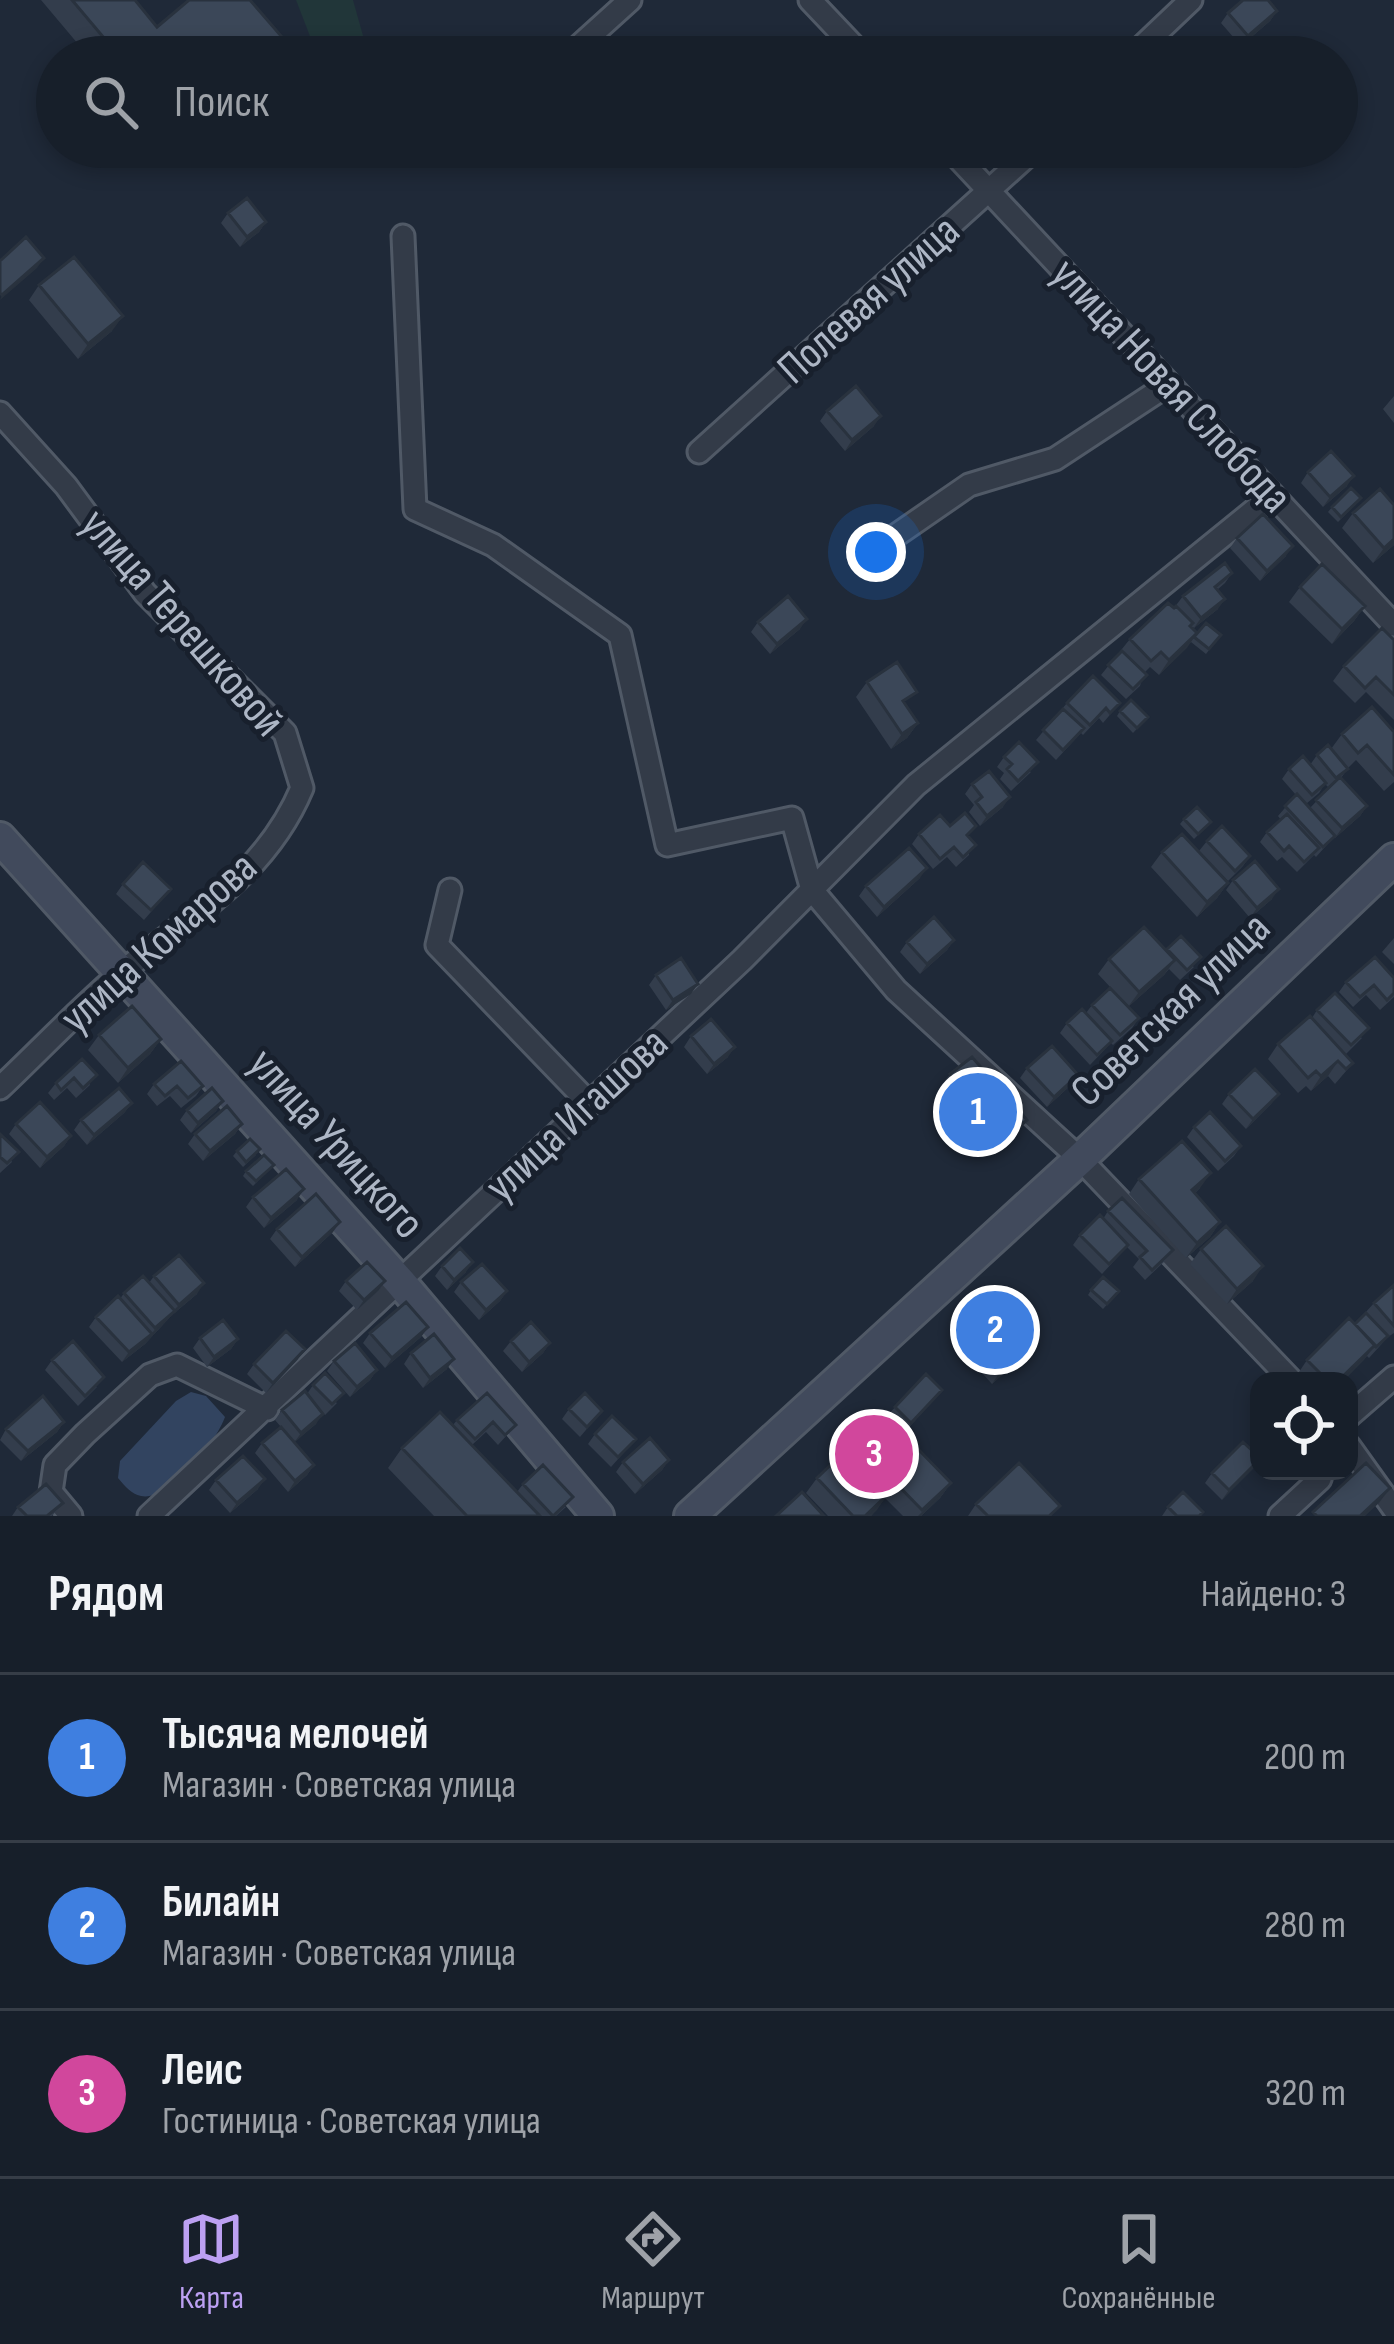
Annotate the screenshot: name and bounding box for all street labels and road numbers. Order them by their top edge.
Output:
street label: Полевая улица [767,204,971,396]
street label: улица Новая Слобода [1039,247,1303,525]
street label: улица Терешковой [68,498,296,748]
street label: улица Комарова [49,840,269,1046]
street label: Советская улица [1060,901,1282,1119]
street label: улица Игашова [474,1016,680,1214]
street label: улица Урицкого [236,1037,436,1251]

